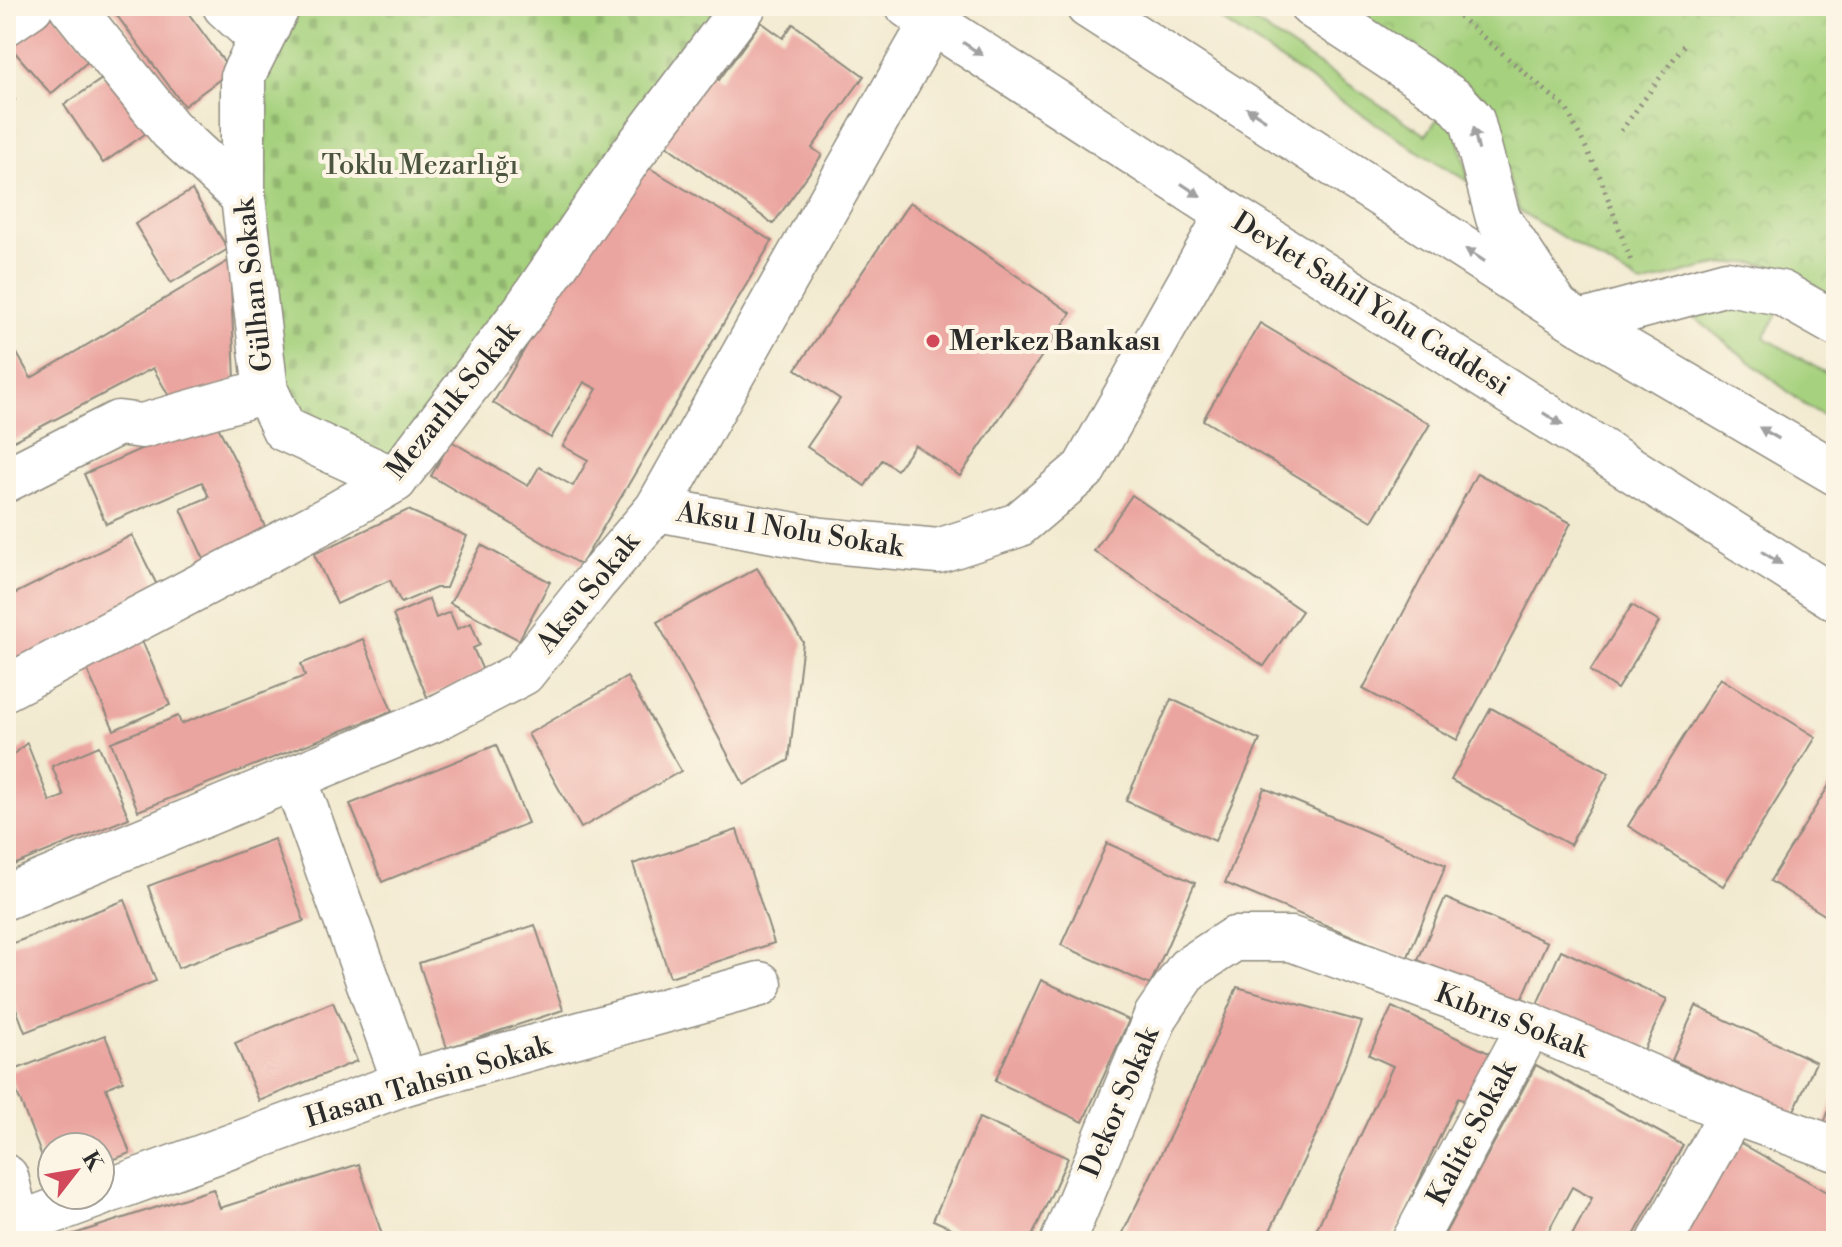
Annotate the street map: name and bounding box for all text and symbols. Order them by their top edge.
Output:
one-way arrow [962,41,984,55]
one-way arrow [1245,108,1267,122]
one-way arrow [1470,126,1482,151]
park label: Toklu Mezarlığı [322,148,518,183]
one-way arrow [1180,182,1202,196]
street label: Gülhan Sokak [227,195,281,374]
street label: Devlet Sahil Yolu Caddesi [1226,204,1516,404]
one-way arrow [1464,247,1485,262]
street label: Mezarlık Sokak [379,314,528,487]
place label: Merkez Bankası [949,324,1160,359]
marker: Merkez Bankası [924,332,942,350]
one-way arrow [1542,412,1563,427]
one-way arrow [1758,426,1780,440]
street label: Aksu 1 Nolu Sokak [673,495,907,565]
street label: Aksu Sokak [528,525,648,661]
one-way arrow [1761,551,1783,565]
street label: Kıbrıs Sokak [1431,976,1595,1067]
street label: Dekor Sokak [1073,1020,1168,1182]
street label: Hasan Tahsin Sokak [301,1028,556,1136]
street label: Kalite Sokak [1419,1054,1525,1211]
north arrow [36,1131,116,1211]
text: K [76,1147,109,1177]

